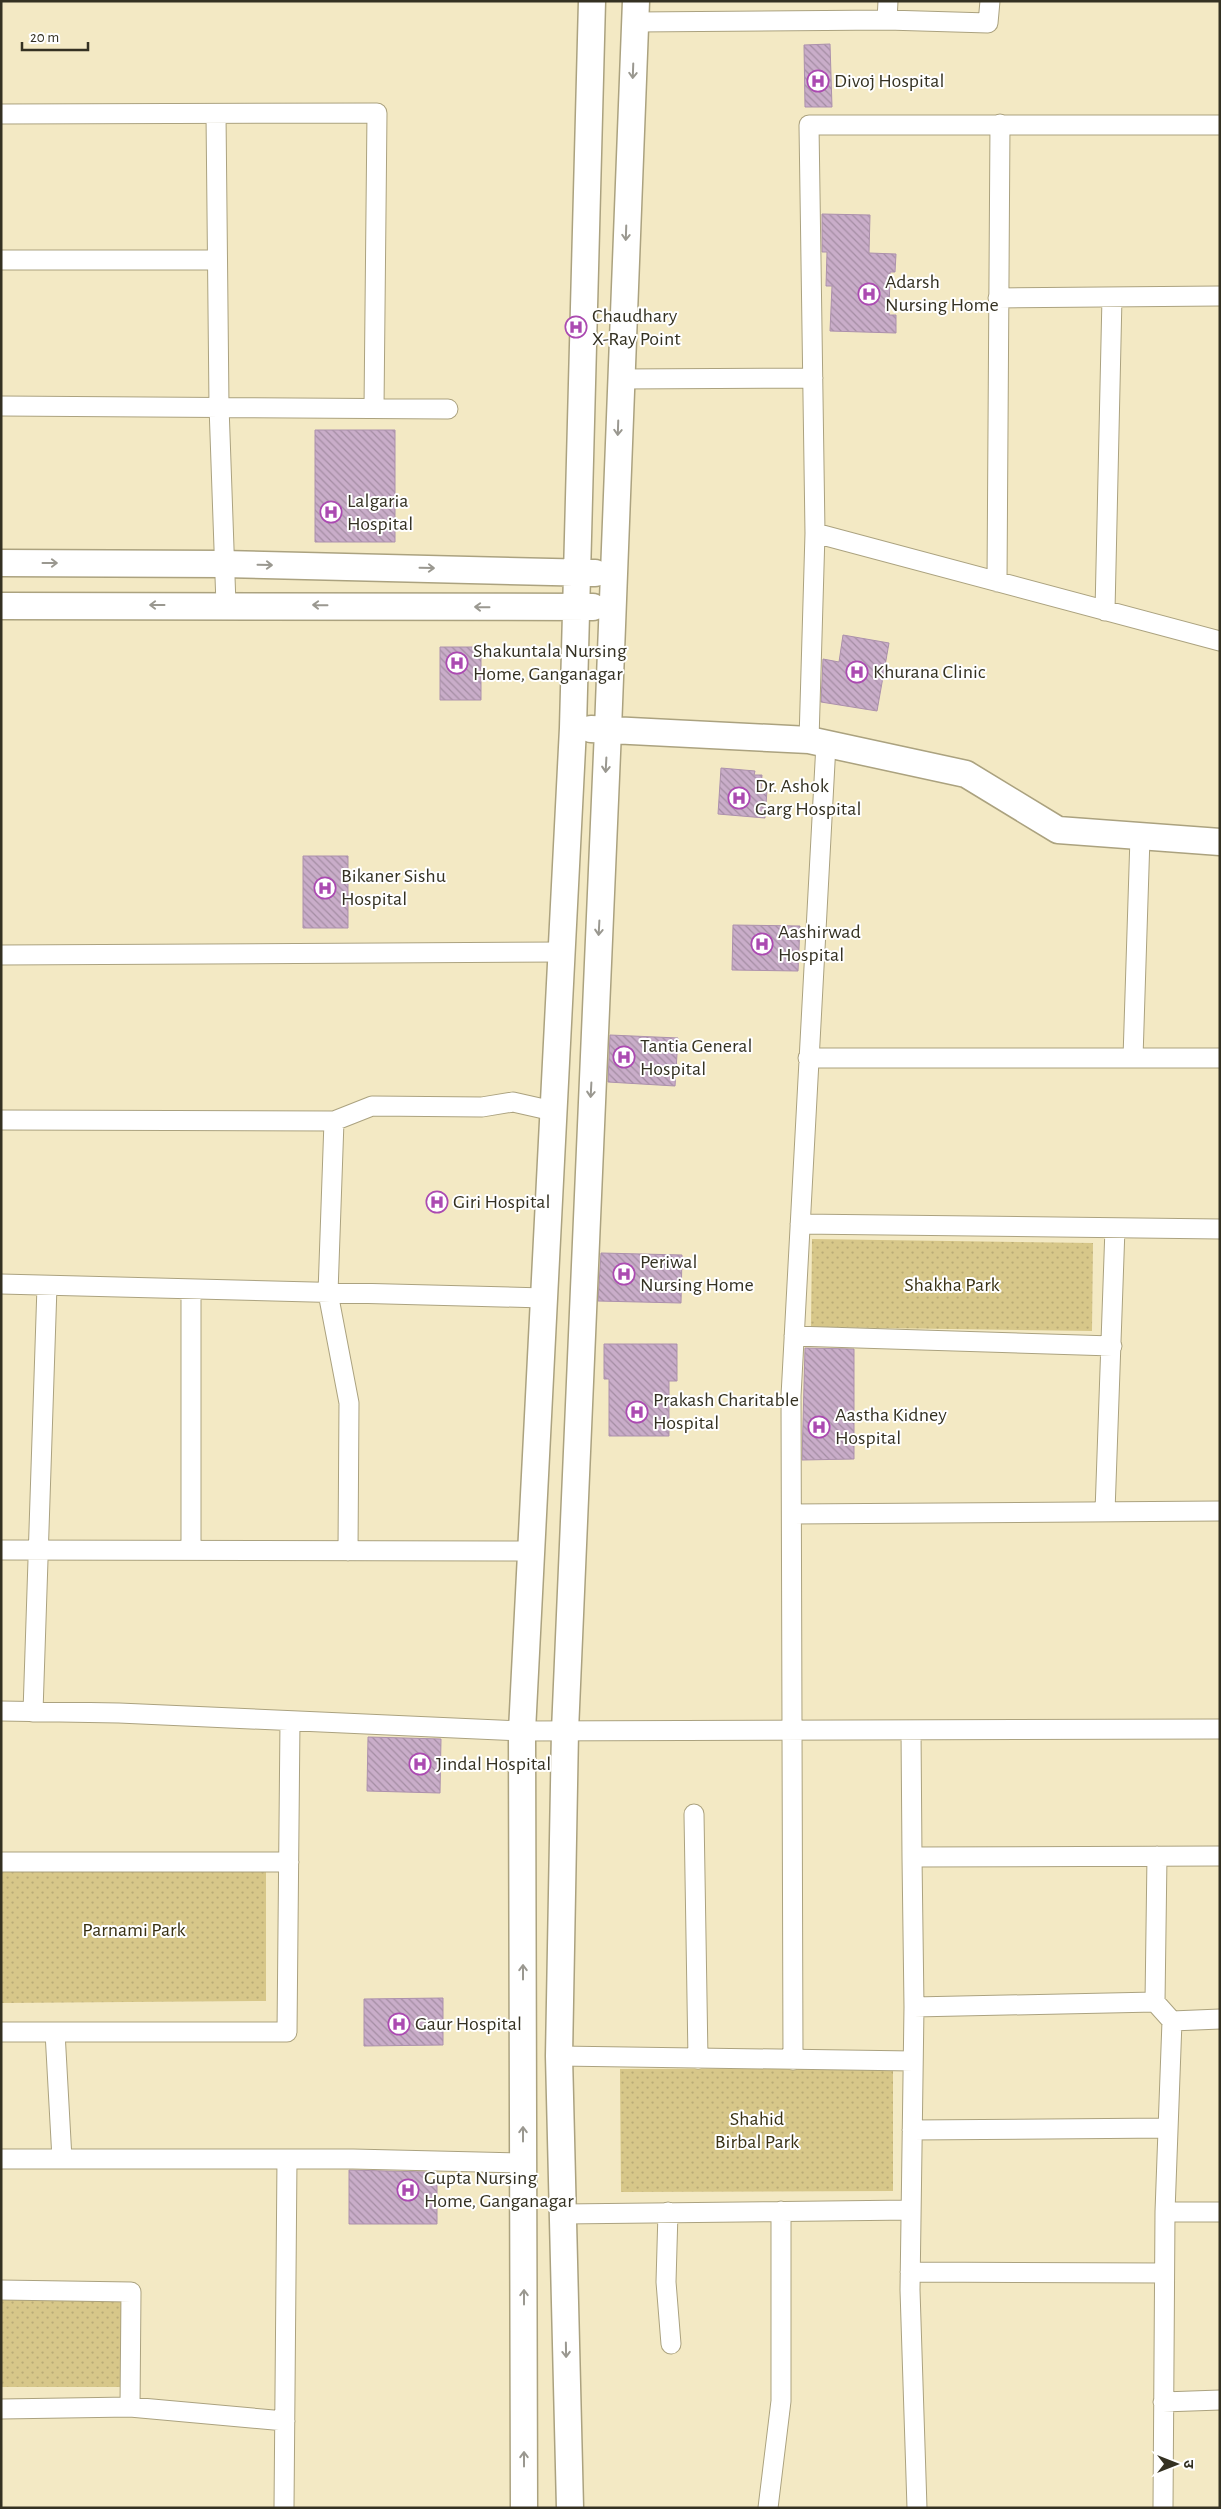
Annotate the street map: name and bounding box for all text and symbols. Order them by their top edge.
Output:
scale bar [22,20,89,52]
text: 20 m [30,30,59,45]
one-way arrow [629,63,638,79]
hospital icon: Divoj Hospital [806,69,830,93]
place label: Divoj Hospital [834,71,944,91]
one-way arrow [622,225,631,241]
place label: Adarsh Nursing Home [885,272,999,315]
hospital icon: Adarsh Nursing Home [857,282,881,306]
place label: Chaudhary X-Ray Point [592,306,681,349]
hospital icon: Chaudhary X-Ray Point [564,315,588,339]
one-way arrow [614,420,623,436]
place label: Lalgaria Hospital [347,491,413,534]
hospital icon: Lalgaria Hospital [319,500,343,524]
one-way arrow [42,558,58,568]
one-way arrow [256,560,273,570]
one-way arrow [419,563,435,573]
one-way arrow [150,600,166,610]
one-way arrow [312,600,328,610]
one-way arrow [474,603,490,612]
place label: Shakuntala Nursing Home, Ganganagar [473,641,627,684]
hospital icon: Shakuntala Nursing Home, Ganganagar [445,651,469,675]
hospital icon: Khurana Clinic [845,660,869,684]
place label: Khurana Clinic [873,662,986,682]
one-way arrow [601,757,611,773]
place label: Dr. Ashok Garg Hospital [755,776,861,819]
hospital icon: Dr. Ashok Garg Hospital [727,786,751,810]
place label: Bikaner Sishu Hospital [341,866,446,909]
hospital icon: Bikaner Sishu Hospital [313,876,337,900]
one-way arrow [594,919,603,935]
place label: Aashirwad Hospital [778,922,861,965]
hospital icon: Aashirwad Hospital [750,932,774,956]
place label: Tantia General Hospital [640,1036,752,1079]
hospital icon: Tantia General Hospital [612,1045,636,1069]
one-way arrow [587,1082,596,1098]
hospital icon: Giri Hospital [425,1190,449,1214]
place label: Giri Hospital [453,1192,551,1212]
place label: Periwal Nursing Home [640,1252,754,1295]
hospital icon: Periwal Nursing Home [612,1262,636,1286]
park label: Shakha Park [904,1275,1000,1295]
place label: Prakash Charitable Hospital [653,1390,799,1433]
hospital icon: Prakash Charitable Hospital [625,1400,649,1424]
place label: Aastha Kidney Hospital [835,1405,947,1448]
hospital icon: Aastha Kidney Hospital [807,1415,831,1439]
hospital icon: Jindal Hospital [408,1752,432,1776]
place label: Jindal Hospital [436,1754,551,1774]
park label: Parnami Park [82,1920,186,1940]
one-way arrow [518,1964,528,1980]
hospital icon: Gaur Hospital [387,2012,411,2036]
place label: Gaur Hospital [415,2014,522,2034]
park label: Shahid Birbal Park [715,2109,799,2152]
one-way arrow [518,2126,528,2142]
place label: Gupta Nursing Home, Ganganagar [424,2168,574,2211]
hospital icon: Gupta Nursing Home, Ganganagar [396,2178,420,2202]
one-way arrow [519,2289,529,2305]
one-way arrow [562,2342,571,2358]
north arrow [1151,2439,1201,2489]
one-way arrow [519,2451,529,2468]
text: उ [1181,2460,1195,2469]

